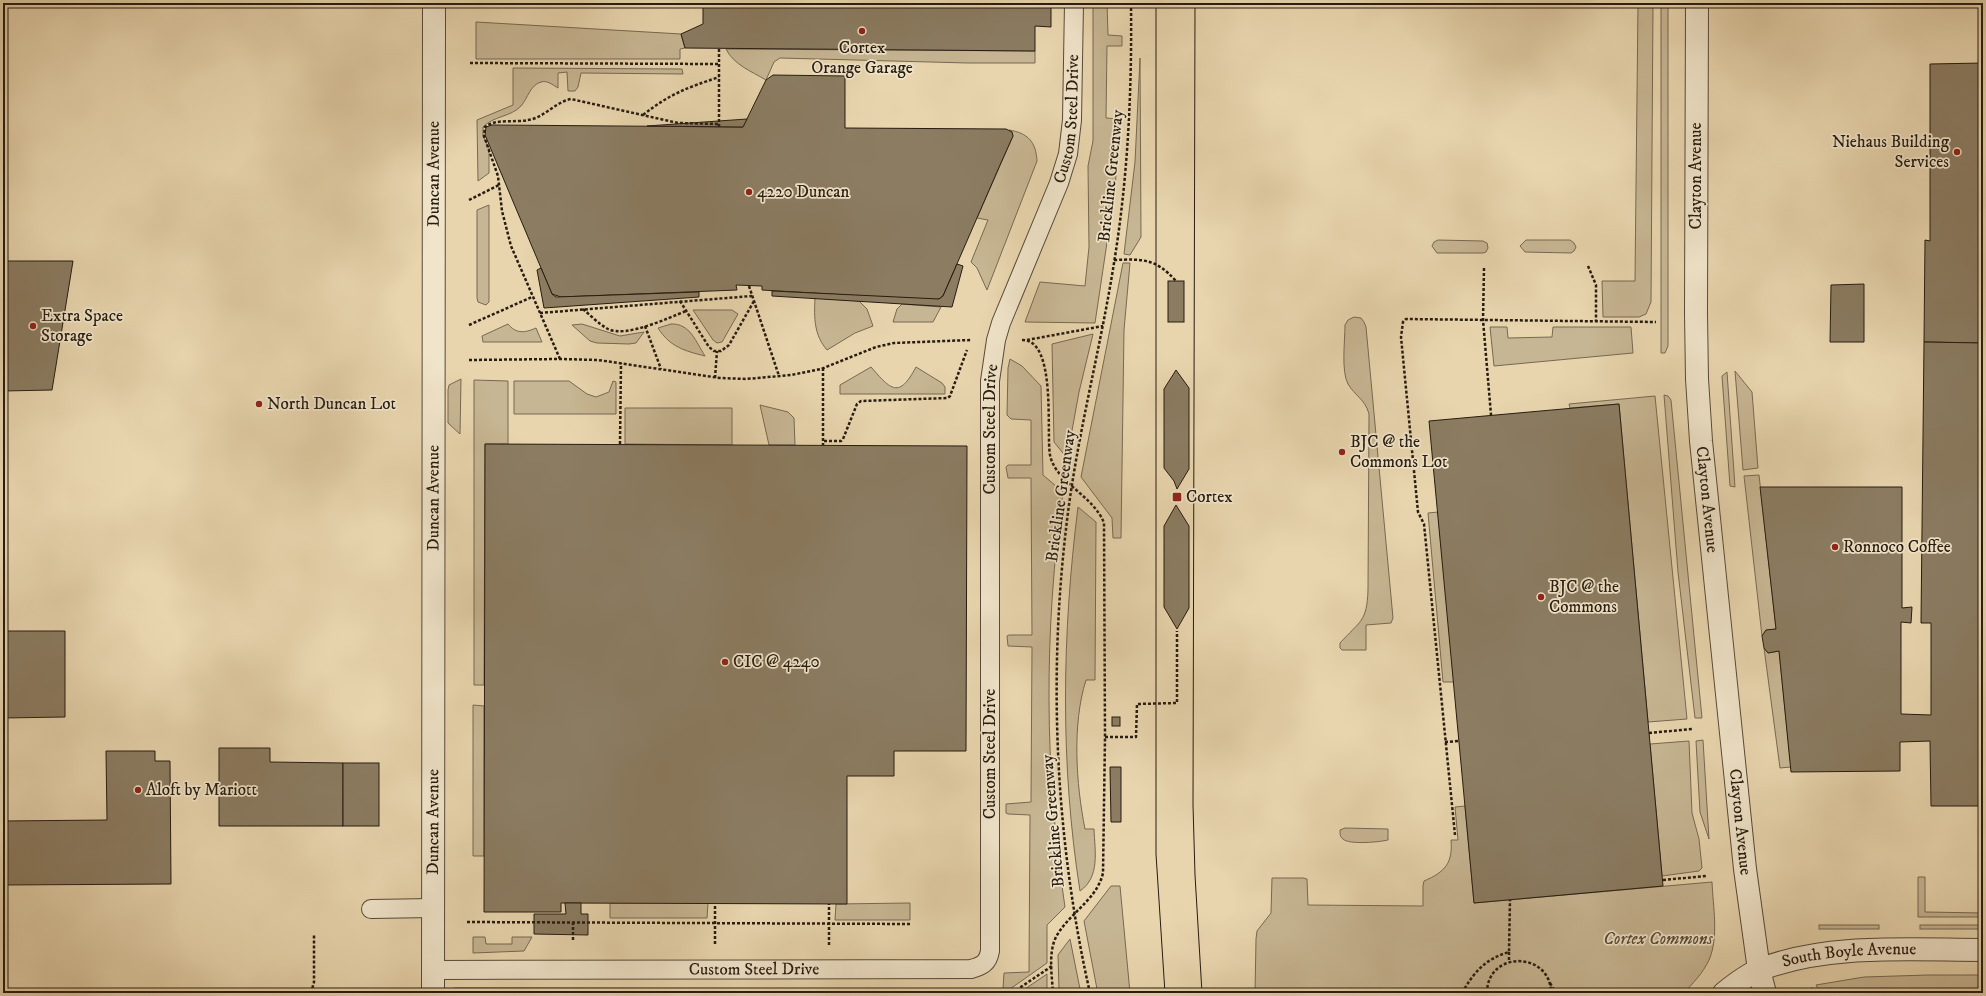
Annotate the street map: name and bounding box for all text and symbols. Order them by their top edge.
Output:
marker: Cortex Orange Garage [857,26,867,36]
place label: Cortex Orange Garage [811,37,913,79]
street label: Custom Steel Drive [1048,54,1084,186]
street label: Brickline Greenway [1093,108,1129,243]
street label: Duncan Avenue [423,121,445,227]
street label: Clayton Avenue [1685,123,1707,229]
place label: Niehaus Building Services [1832,131,1950,173]
marker: Niehaus Building Services [1952,147,1962,157]
place label: 4220 Duncan [757,181,850,203]
marker: 4220 Duncan [744,187,754,197]
place label: Extra Space Storage [41,305,123,347]
marker: Extra Space Storage [28,321,38,331]
street label: Custom Steel Drive [979,363,1003,494]
place label: North Duncan Lot [267,393,396,415]
marker: North Duncan Lot [254,399,264,409]
street label: Brickline Greenway [1041,428,1081,564]
place label: BJC @ the Commons Lot [1350,431,1448,473]
street label: Duncan Avenue [422,445,445,551]
street label: Clayton Avenue [1691,445,1723,554]
marker: BJC @ the Commons Lot [1337,447,1347,457]
place label: Cortex [1186,486,1233,508]
marker: Cortex [1171,491,1183,503]
place label: Ronnoco Coffee [1843,536,1951,558]
marker: Ronnoco Coffee [1830,542,1840,552]
place label: BJC @ the Commons [1549,576,1619,618]
marker: BJC @ the Commons [1536,592,1546,602]
place label: CIC @ 4240 [733,651,820,673]
marker: CIC @ 4240 [720,657,730,667]
street label: Custom Steel Drive [979,689,1001,819]
street label: Brickline Greenway [1036,753,1070,888]
street label: Clayton Avenue [1724,768,1757,877]
street label: Duncan Avenue [422,769,444,875]
place label: Aloft by Mariott [146,779,257,801]
marker: Aloft by Mariott [133,785,143,795]
park label: Cortex Commons [1603,928,1713,950]
street label: South Boyle Avenue [1779,938,1916,973]
street label: Custom Steel Drive [689,958,819,981]

